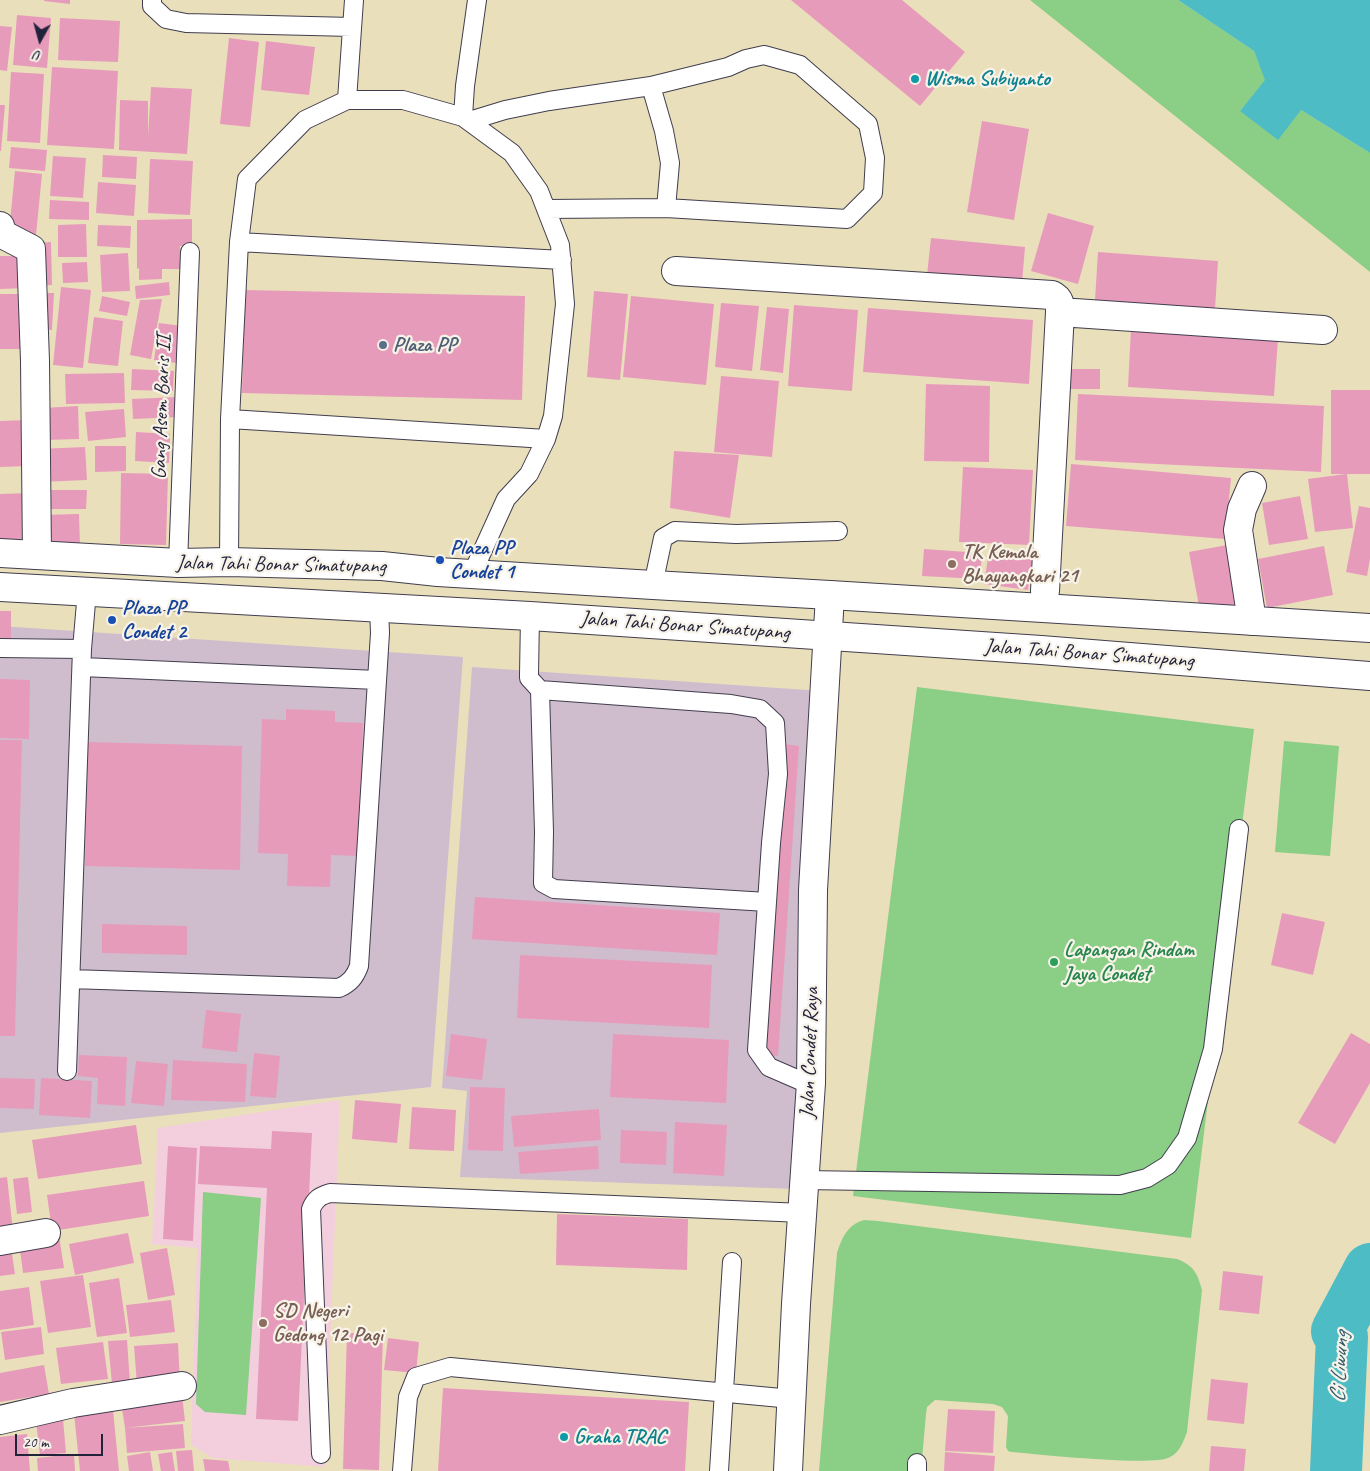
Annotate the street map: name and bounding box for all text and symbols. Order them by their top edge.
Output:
north arrow [15,15,65,65]
text: U [34,47,42,64]
place label: Wisma Subiyanto [925,66,1050,92]
marker: Wisma Subiyanto [909,73,921,85]
place label: Plaza PP [393,332,456,358]
street label: Gang Asem Baris II [147,334,177,480]
marker: Plaza PP [377,339,389,351]
place label: Plaza PP Condet 1 [450,535,514,585]
place label: TK Kemala Bhayangkari 21 [962,539,1078,589]
street label: Jalan Tahi Bonar Simatupang [176,551,386,579]
marker: Plaza PP Condet 1 [434,554,446,566]
marker: TK Kemala Bhayangkari 21 [946,558,958,570]
place label: Plaza PP Condet 2 [122,595,186,645]
street label: Jalan Tahi Bonar Simatupang [579,606,791,646]
marker: Plaza PP Condet 2 [106,614,118,626]
street label: Jalan Tahi Bonar Simatupang [983,634,1195,674]
place label: Lapangan Rindam Jaya Condet [1064,937,1194,987]
marker: Lapangan Rindam Jaya Condet [1048,956,1060,968]
street label: Jalan Condet Raya [795,987,825,1119]
place label: SD Negeri Gedong 12 Pagi [273,1298,383,1348]
marker: SD Negeri Gedong 12 Pagi [257,1317,269,1329]
water label: Ci Liwung [1325,1331,1355,1403]
scale bar [18,1424,105,1456]
place label: Graha TRAC [574,1424,666,1450]
marker: Graha TRAC [558,1431,570,1443]
text: 20 m [23,1433,49,1452]

